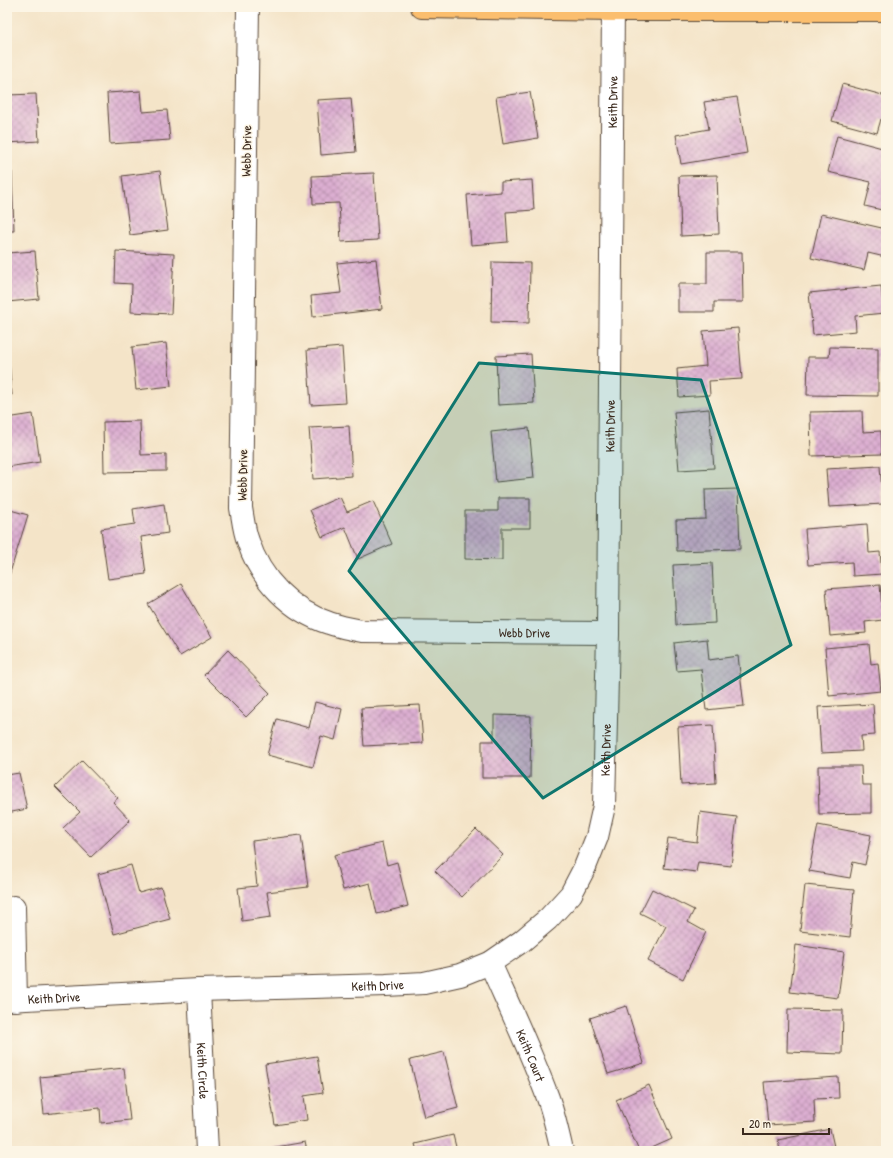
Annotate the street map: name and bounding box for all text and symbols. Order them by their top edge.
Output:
street label: Keith Drive [603,76,621,128]
street label: Webb Drive [237,125,255,177]
street label: Keith Drive [600,400,619,452]
street label: Webb Drive [233,449,251,501]
street label: Webb Drive [499,623,550,642]
street label: Keith Drive [596,724,615,776]
street label: Keith Drive [351,975,404,995]
street label: Keith Drive [27,987,81,1008]
street label: Keith Court [512,1026,550,1085]
street label: Keith Circle [193,1042,213,1100]
scale bar [743,1110,829,1136]
text: 20 m [749,1115,771,1132]

